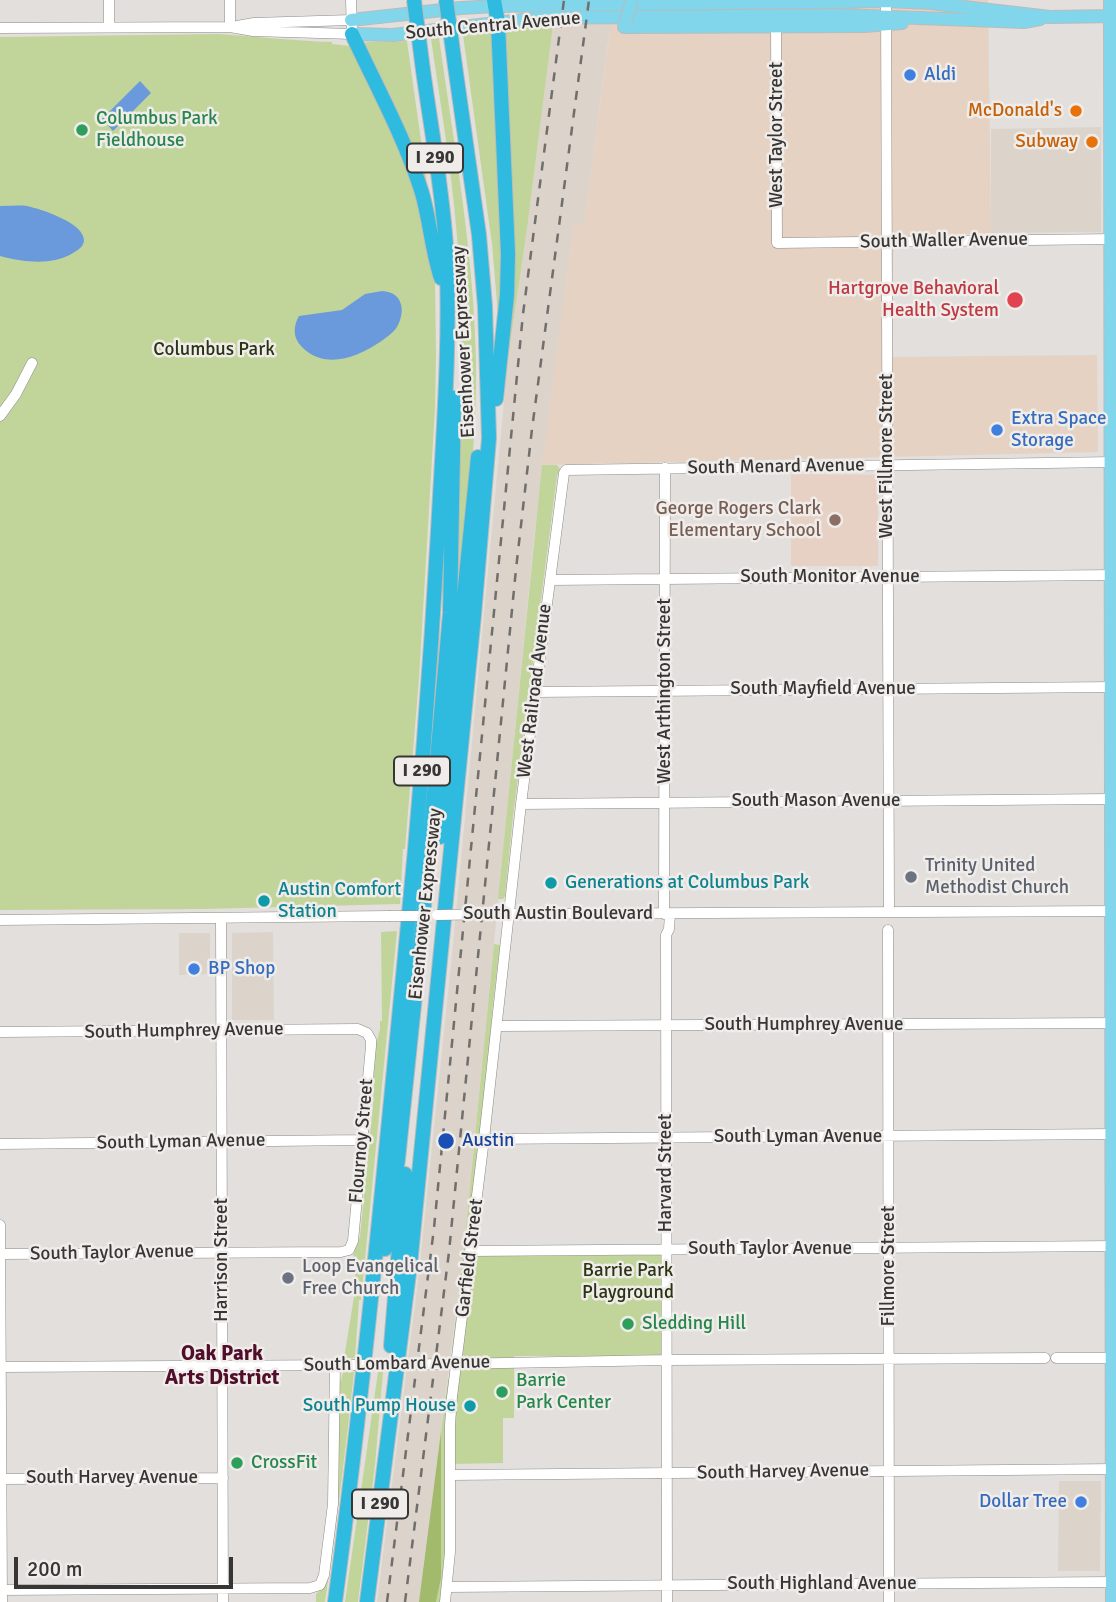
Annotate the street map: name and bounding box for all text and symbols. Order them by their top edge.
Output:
street label: South Central Avenue [405,7,581,45]
street label: West Taylor Street [766,62,788,208]
place label: Aldi [924,64,956,86]
marker: Aldi [902,67,918,83]
place label: McDonald's [968,100,1062,122]
marker: McDonald's [1068,103,1084,119]
place label: Columbus Park Fieldhouse [96,108,218,152]
marker: Columbus Park Fieldhouse [74,122,90,138]
place label: Subway [1015,131,1078,153]
marker: Subway [1084,134,1100,150]
road number: I 290 [407,144,463,173]
street label: South Waller Avenue [860,228,1028,254]
street label: Eisenhower Expressway [448,245,480,439]
place label: Hartgrove Behavioral Health System [828,278,999,322]
marker: Hartgrove Behavioral Health System [1005,290,1025,310]
park label: Columbus Park [153,339,275,361]
street label: West Fillmore Street [876,374,898,538]
place label: Extra Space Storage [1011,408,1106,452]
marker: Extra Space Storage [989,422,1005,438]
street label: South Menard Avenue [687,454,865,480]
place label: George Rogers Clark Elementary School [656,498,821,542]
marker: George Rogers Clark Elementary School [827,512,843,528]
street label: South Monitor Avenue [740,566,920,588]
street label: West Arthington Street [654,598,676,784]
street label: West Railroad Avenue [513,603,557,779]
street label: South Mayfield Avenue [730,678,916,700]
road number: I 290 [394,756,450,786]
street label: South Mason Avenue [731,790,901,812]
street label: Eisenhower Expressway [405,807,447,1001]
place label: Trinity United Methodist Church [925,855,1069,899]
marker: Trinity United Methodist Church [903,869,919,885]
place label: Generations at Columbus Park [565,872,809,894]
marker: Generations at Columbus Park [543,875,559,891]
place label: Austin Comfort Station [278,879,401,923]
marker: Austin Comfort Station [256,893,272,909]
street label: South Austin Boulevard [463,903,653,925]
place label: BP Shop [208,958,275,980]
marker: BP Shop [186,961,202,977]
street label: South Humphrey Avenue [704,1014,904,1036]
street label: South Humphrey Avenue [84,1018,284,1044]
street label: Flournoy Street [345,1078,379,1204]
street label: Harvard Street [655,1114,677,1232]
street label: South Lyman Avenue [714,1126,882,1148]
street label: South Lyman Avenue [96,1129,266,1155]
place label: Austin [462,1130,514,1152]
marker: Austin [436,1131,456,1151]
street label: Garfield Street [451,1197,489,1319]
street label: Harrison Street [211,1198,233,1322]
street label: Fillmore Street [878,1206,900,1326]
street label: South Taylor Avenue [688,1238,852,1260]
street label: South Taylor Avenue [30,1240,194,1266]
place label: Loop Evangelical Free Church [302,1256,439,1300]
park label: Barrie Park Playground [582,1260,674,1304]
marker: Loop Evangelical Free Church [280,1270,296,1286]
place label: Sledding Hill [642,1313,746,1335]
marker: Sledding Hill [620,1316,636,1332]
district label: Oak Park Arts District [165,1341,279,1391]
street label: South Lombard Avenue [304,1351,490,1377]
place label: Barrie Park Center [516,1370,611,1414]
marker: Barrie Park Center [494,1384,510,1400]
place label: South Pump House [303,1395,456,1417]
marker: South Pump House [462,1398,478,1414]
place label: CrossFit [251,1452,317,1474]
marker: CrossFit [229,1455,245,1471]
street label: South Harvey Avenue [697,1459,869,1485]
street label: South Harvey Avenue [26,1467,198,1489]
road number: I 290 [352,1490,408,1518]
place label: Dollar Tree [979,1491,1067,1513]
marker: Dollar Tree [1073,1494,1089,1510]
scale bar [18,1542,236,1586]
text: 200 m [27,1556,82,1582]
street label: South Highland Avenue [727,1573,917,1595]

